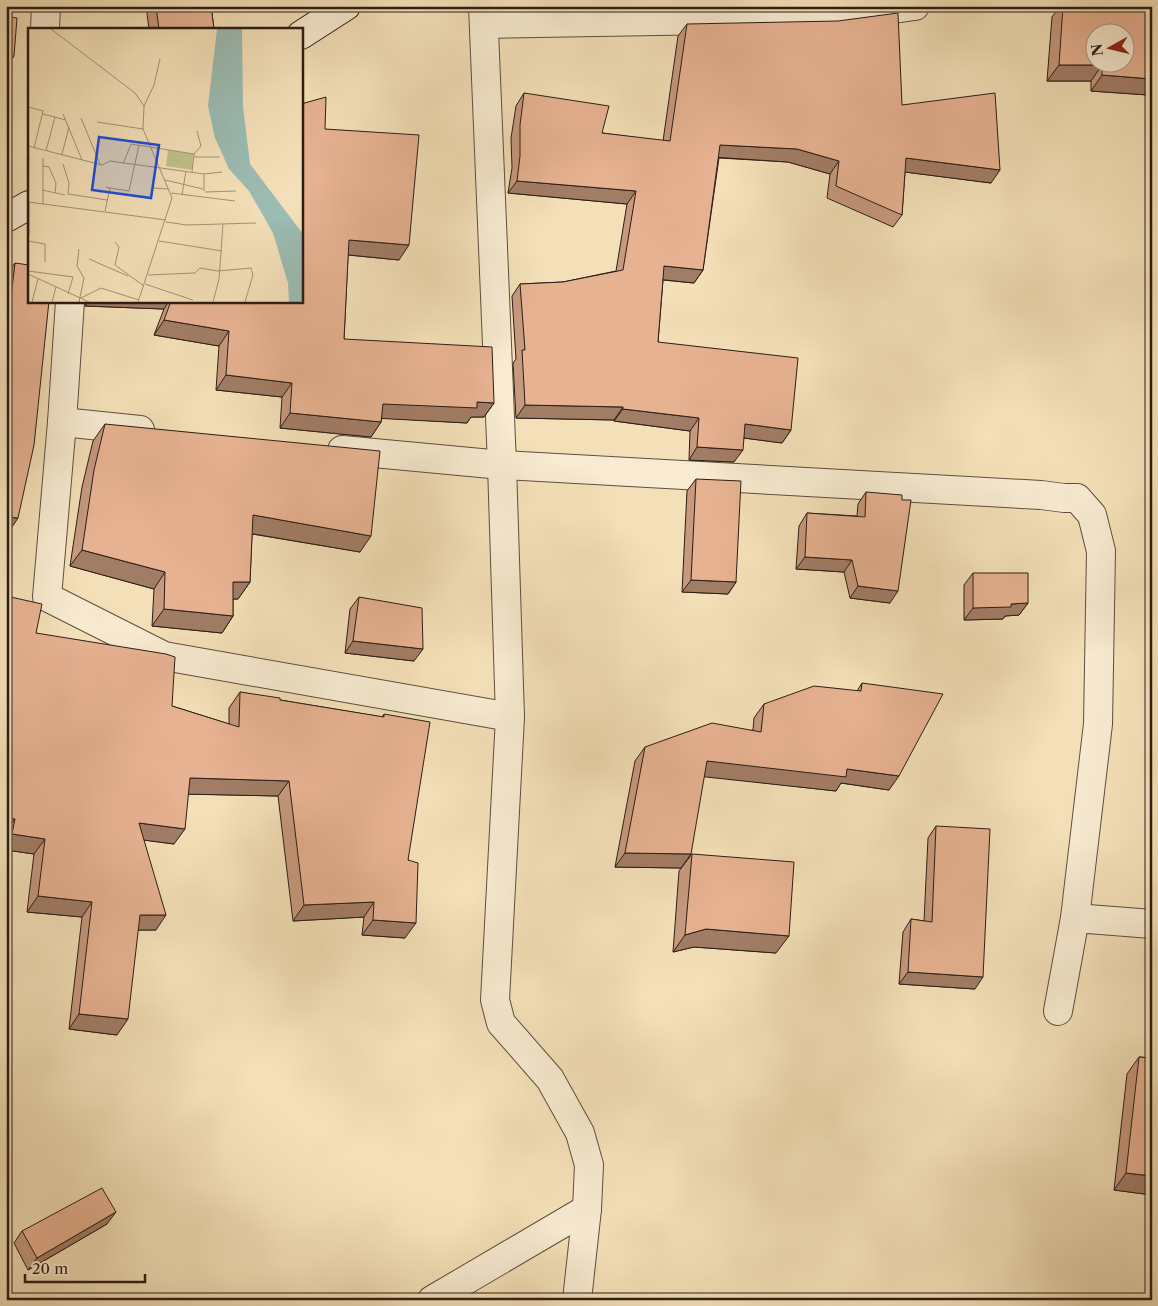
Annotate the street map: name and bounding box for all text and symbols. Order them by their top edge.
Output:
north arrow [1086,22,1136,72]
inset map [28,28,302,302]
text: N [1087,43,1107,57]
scale bar [25,1251,145,1283]
text: 20 m [32,1259,68,1278]

